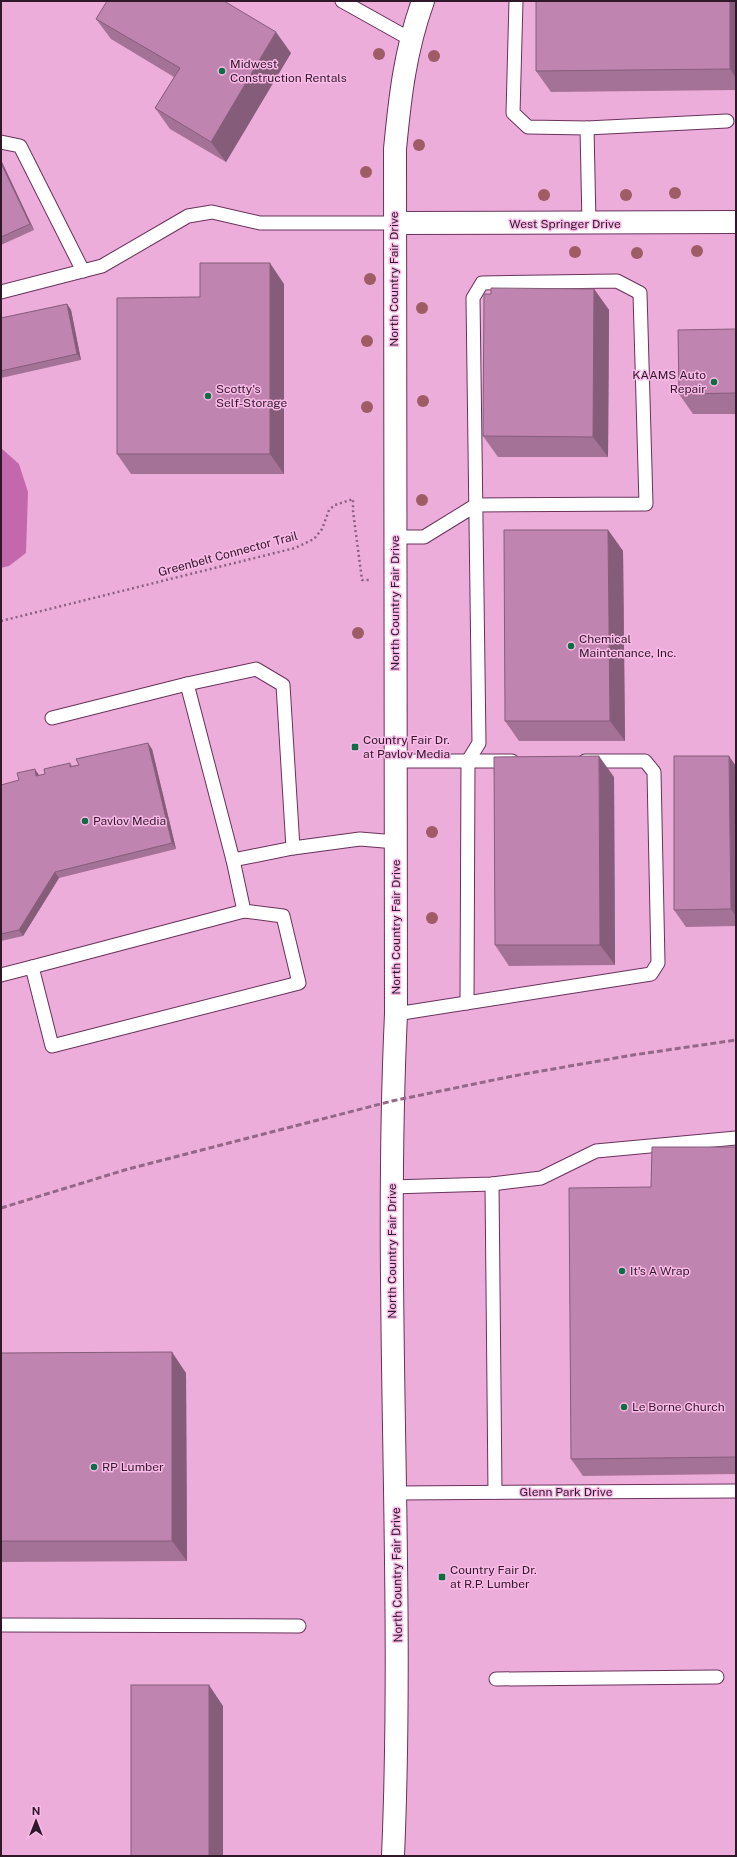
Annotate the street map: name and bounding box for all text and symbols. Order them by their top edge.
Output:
place label: Midwest Construction Rentals [230,57,347,85]
marker: Midwest Construction Rentals [217,66,227,76]
street label: North Country Fair Drive [387,211,401,347]
street label: West Springer Drive [509,217,621,231]
place label: KAAMS Auto Repair [632,368,706,396]
marker: KAAMS Auto Repair [709,377,719,387]
place label: Scotty's Self-Storage [216,382,288,410]
marker: Scotty's Self-Storage [203,391,213,401]
street label: Greenbelt Connector Trail [157,529,300,579]
street label: North Country Fair Drive [388,535,402,671]
place label: Chemical Maintenance, Inc. [579,632,676,660]
marker: Chemical Maintenance, Inc. [566,641,576,651]
place label: Country Fair Dr. at Pavlov Media [363,733,450,761]
marker: Country Fair Dr. at Pavlov Media [350,742,360,752]
place label: Pavlov Media [93,814,166,828]
marker: Pavlov Media [80,816,90,826]
street label: North Country Fair Drive [389,859,403,995]
street label: North Country Fair Drive [385,1183,399,1319]
place label: It's A Wrap [630,1264,690,1278]
marker: It's A Wrap [617,1266,627,1276]
place label: Le Borne Church [632,1400,725,1414]
marker: Le Borne Church [619,1402,629,1412]
place label: RP Lumber [102,1460,164,1474]
marker: RP Lumber [89,1462,99,1472]
street label: Glenn Park Drive [520,1485,613,1499]
street label: North Country Fair Drive [389,1507,405,1643]
place label: Country Fair Dr. at R.P. Lumber [450,1563,537,1591]
marker: Country Fair Dr. at R.P. Lumber [437,1572,447,1582]
north arrow [16,1801,56,1841]
text: N [32,1805,40,1817]

